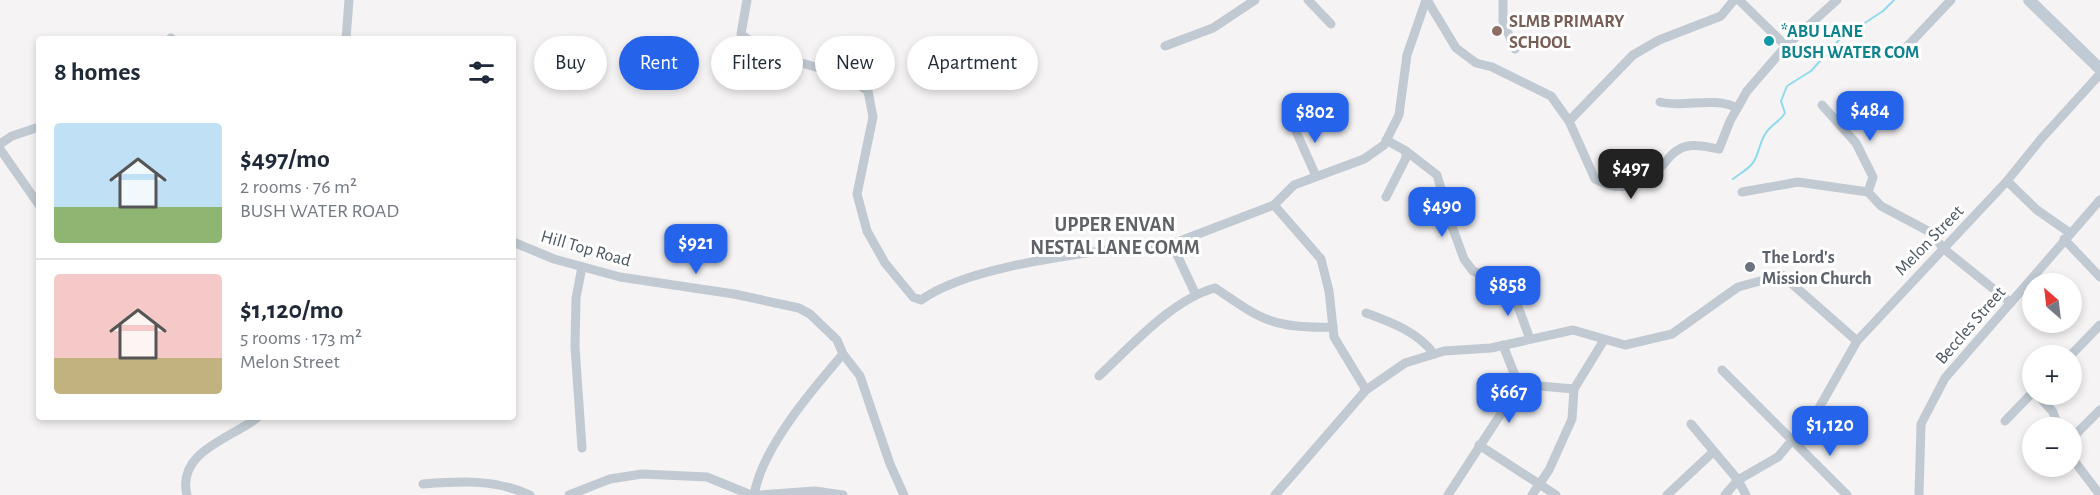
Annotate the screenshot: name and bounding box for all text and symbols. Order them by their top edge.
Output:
place label: SLMB PRIMARY SCHOOL [1509,13,1625,52]
place label: *ABU LANE BUSH WATER COM [1781,23,1919,62]
marker: SLMB PRIMARY SCHOOL [1490,24,1504,38]
marker: *ABU LANE BUSH WATER COM [1762,34,1776,48]
chip: Buy [534,36,607,90]
chip: Rent [619,36,699,90]
chip: Filters [711,36,803,90]
chip: New [815,36,895,90]
chip: Apartment [907,36,1038,90]
icon: filters [465,56,498,89]
text: 8 homes [54,59,141,85]
pin: $484 [1834,91,1906,142]
pin: $802 [1279,93,1351,144]
text: $484 [1851,100,1889,120]
text: $802 [1296,102,1334,122]
text: $497/mo [240,146,330,172]
icon: home [102,147,174,219]
pin: $497 [1595,149,1667,200]
text: $497 [1612,158,1650,178]
text: 2 rooms · 76 m² [240,177,357,197]
pin: $490 [1406,187,1478,238]
text: $490 [1422,196,1462,216]
text: BUSH WATER ROAD [240,201,399,221]
street label: Melon Street [1892,202,1968,279]
district label: UPPER ENVAN NESTAL LANE COMM [1030,215,1200,258]
pin: $921 [660,224,732,275]
street label: Hill Top Road [539,228,633,270]
text: $921 [678,233,714,253]
place label: The Lord's Mission Church [1762,249,1872,288]
marker: The Lord's Mission Church [1743,260,1757,274]
pin: $858 [1472,266,1544,317]
north arrow [2022,273,2082,333]
map controls [2022,273,2082,477]
text: $858 [1489,275,1527,295]
street label: Beccles Street [1932,283,2009,368]
text: $1,120/mo [240,297,343,323]
icon: home [102,298,174,370]
text: 5 rooms · 173 m² [240,328,362,348]
button: + [2022,345,2082,405]
text: Melon Street [240,352,340,372]
pin: $667 [1473,373,1545,424]
text: $667 [1491,382,1527,402]
pin: $1,120 [1781,406,1879,457]
text: $1,120 [1806,415,1854,435]
button: − [2022,417,2082,477]

